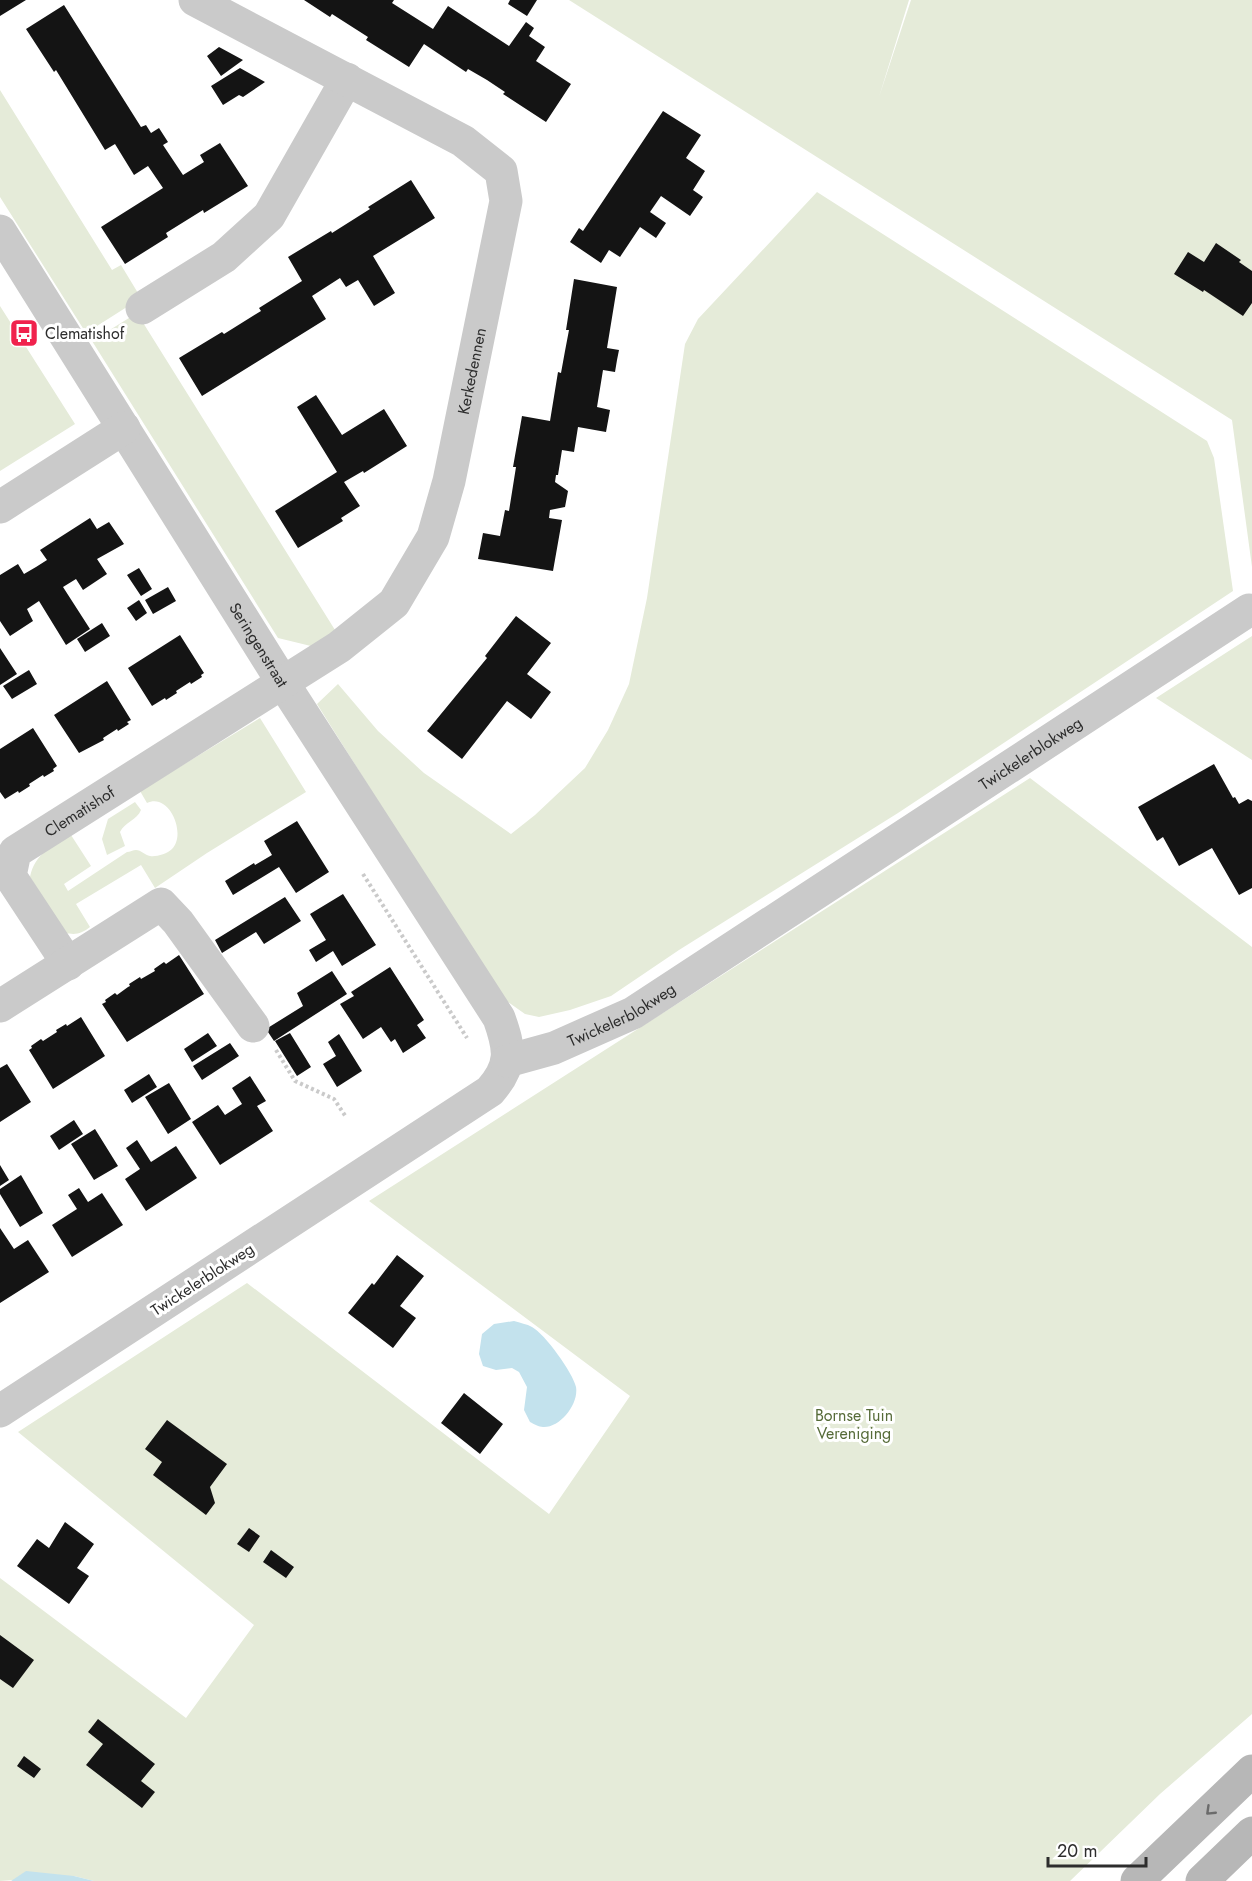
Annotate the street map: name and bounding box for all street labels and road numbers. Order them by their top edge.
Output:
street label: Kerkedennen [452,325,492,417]
street label: Seringenstraat [223,598,294,692]
street label: Twickelerblokweg [975,711,1087,796]
street label: Clematishof [40,781,120,843]
street label: Twickelerblokweg [564,977,680,1053]
street label: Twickelerblokweg [146,1237,258,1321]

